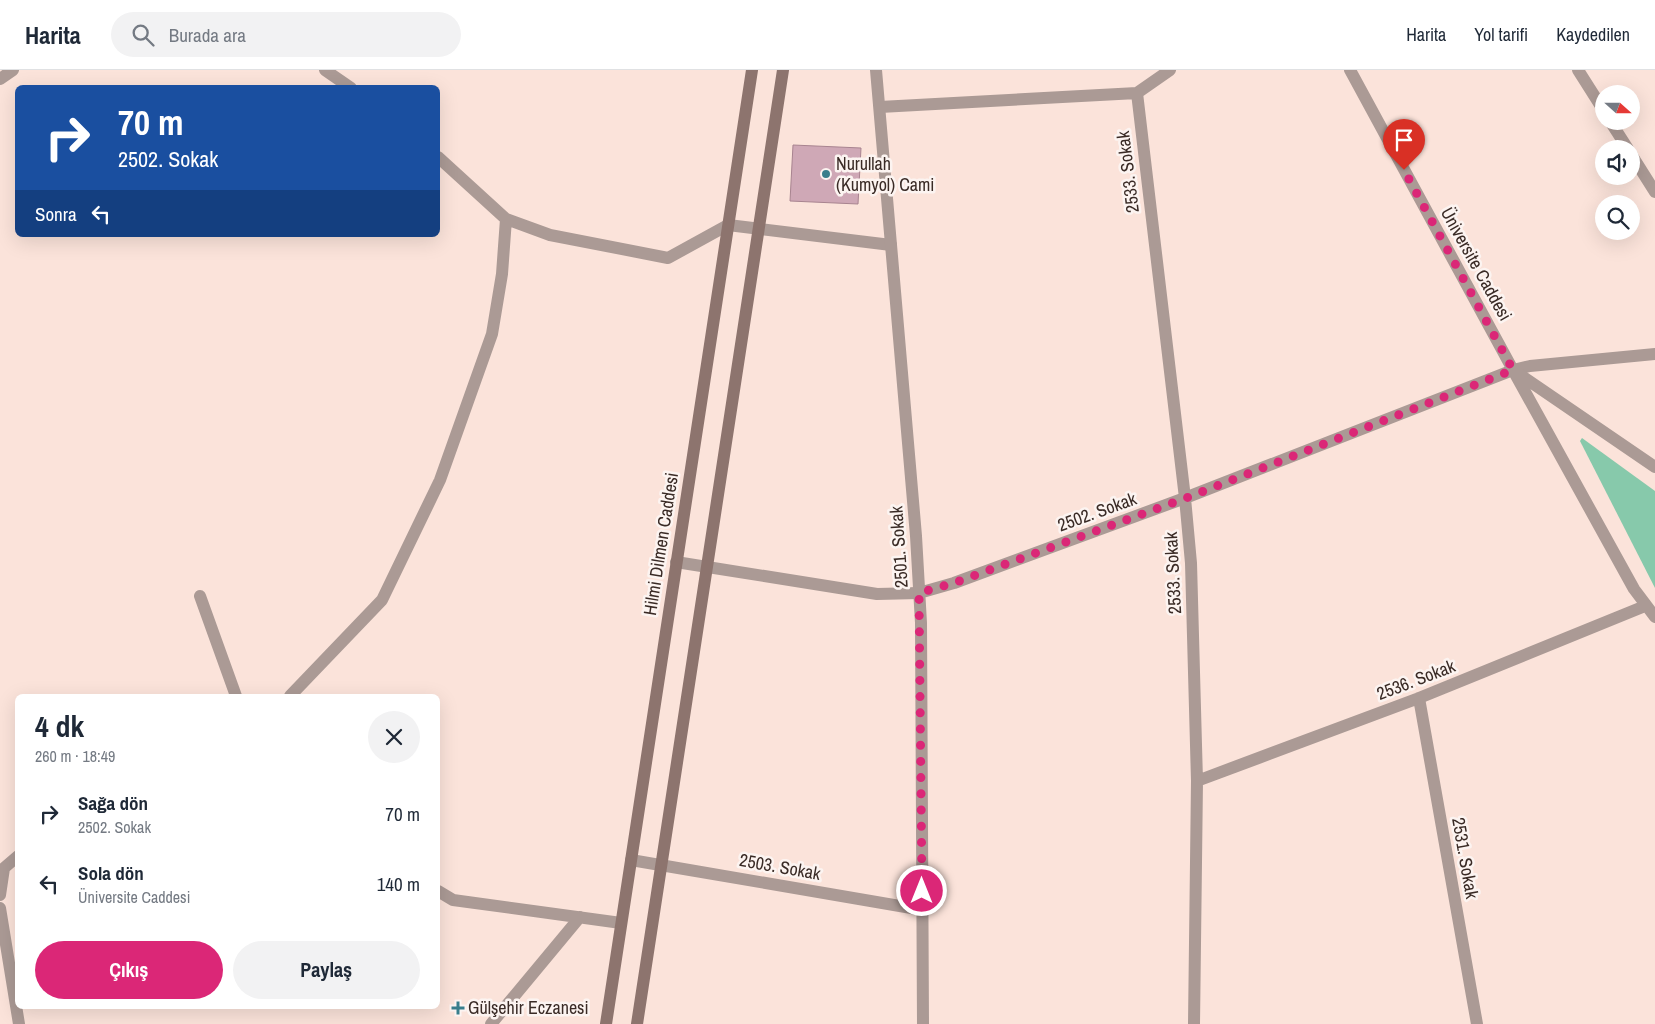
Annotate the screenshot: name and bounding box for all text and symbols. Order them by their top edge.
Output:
search box [111,12,461,57]
text: Harita [25,19,81,51]
icon: search [129,21,157,49]
text: Burada ara [169,22,246,48]
text: Harita [1406,22,1446,47]
text: Yol tarifi [1474,22,1528,47]
text: Kaydedilen [1556,22,1630,47]
north arrow [1595,85,1640,130]
map controls [1595,85,1640,240]
text: 70 m [118,99,183,146]
icon: right [35,105,100,170]
pin [1383,119,1425,170]
icon: arrive [1390,126,1418,154]
street label: 2533. Sokak [1110,129,1145,214]
button: sound [1595,140,1640,185]
text: 2502. Sokak [118,144,218,174]
place label: Nurullah (Kumyol) Cami [836,151,934,197]
marker: Nurullah (Kumyol) Cami [820,168,832,180]
button: search [1595,195,1640,240]
icon: left [87,200,115,228]
text: Sonra [35,201,77,227]
street label: Üniversite Caddesi [1435,202,1518,325]
street label: Hilmi Dilmen Caddesi [637,471,684,617]
street label: 2502. Sokak [1054,486,1140,537]
street label: 2501. Sokak [883,505,914,589]
street label: 2533. Sokak [1158,531,1187,615]
street label: 2536. Sokak [1373,653,1459,706]
text: 4 dk [35,706,84,746]
button: close [368,711,420,763]
text: 260 m · 18:49 [35,745,115,767]
text: Sağa dön [78,790,148,816]
icon: right [35,800,63,828]
text: 70 m [385,801,420,827]
street label: 2531. Sokak [1446,815,1485,901]
text: 2502. Sokak [78,816,151,838]
street label: 2503. Sokak [738,847,823,886]
text: Sola dön [78,860,144,886]
position arrow [895,864,947,916]
icon: left [35,870,63,898]
text: 140 m [377,871,420,897]
text: Üniversite Caddesi [78,886,190,908]
button: Çıkış [35,941,223,999]
button: Paylaş [233,941,420,999]
place label: Gülşehir Eczanesi [468,995,589,1020]
marker: Gülşehir Eczanesi [452,1002,464,1014]

